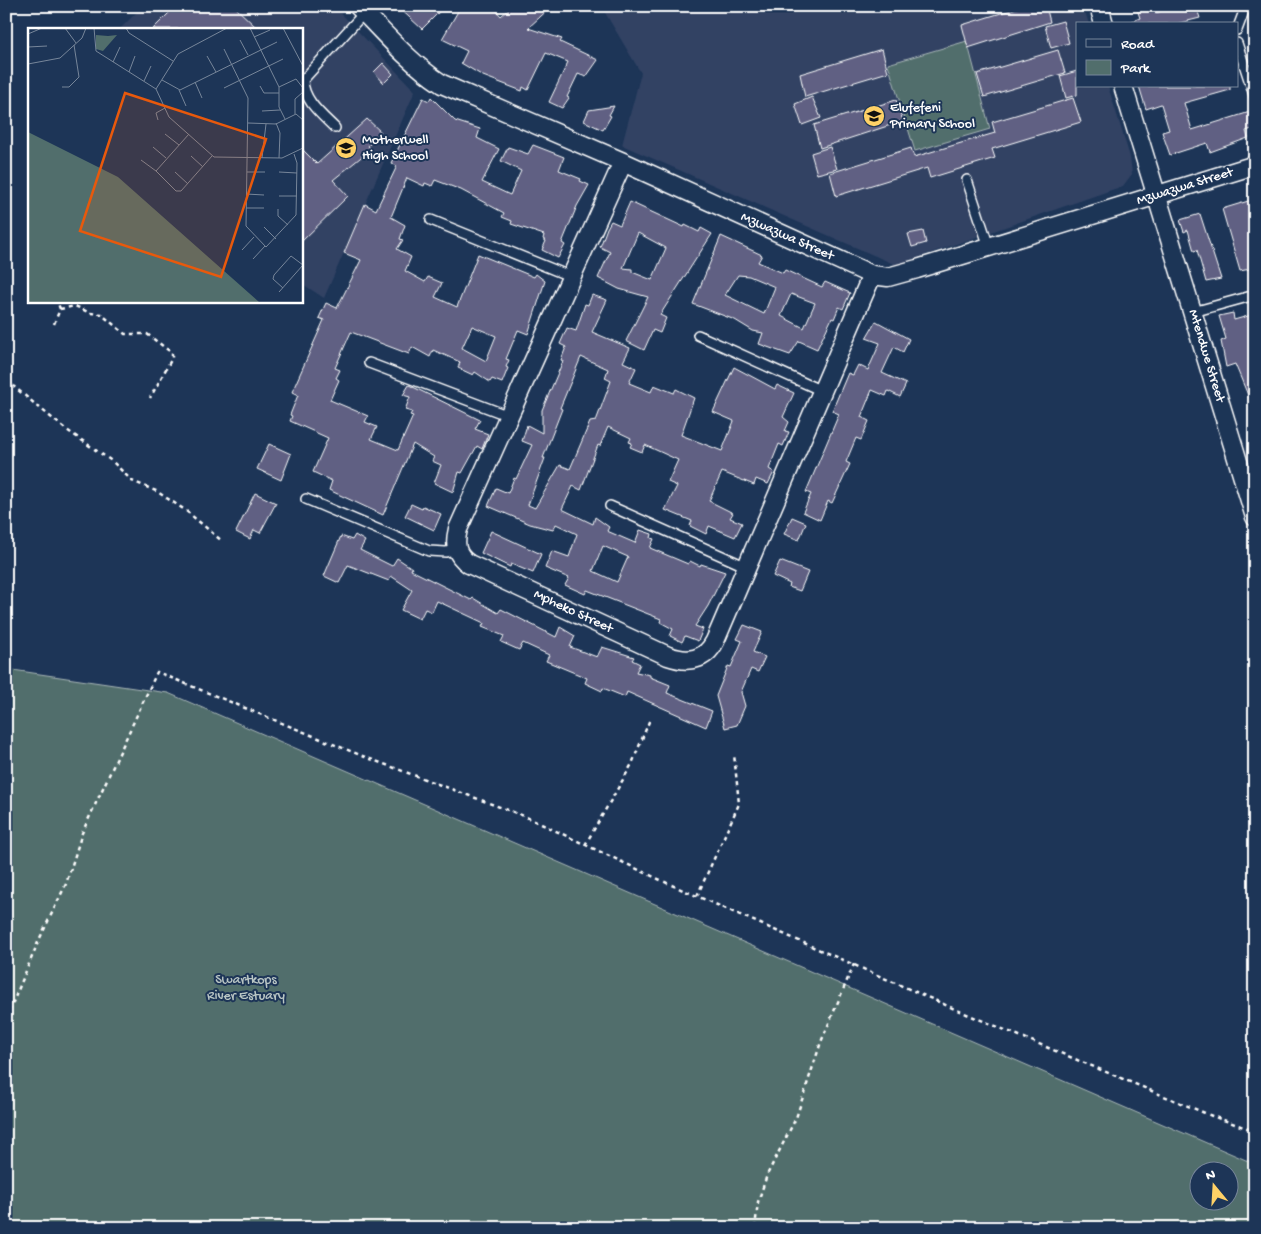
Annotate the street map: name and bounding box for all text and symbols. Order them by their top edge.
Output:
legend [1076,22,1238,88]
inset map [28,28,302,302]
text: Road [1121,36,1155,54]
text: Park [1120,60,1151,78]
place label: Elufefeni Primary School [889,100,975,133]
school or university icon: Elufefeni Primary School [862,104,886,128]
place label: Motherwell High School [362,132,429,165]
school or university icon: Motherwell High School [334,136,358,160]
street label: Mzwazwa Street [1135,164,1237,210]
street label: Mzwazwa Street [738,209,837,266]
street label: Mtendwe Street [1184,308,1229,406]
street label: Mpheko Street [531,586,616,638]
park label: Swartkops River Estuary [207,972,285,1005]
north arrow [1188,1162,1238,1212]
text: N [1204,1167,1218,1186]

